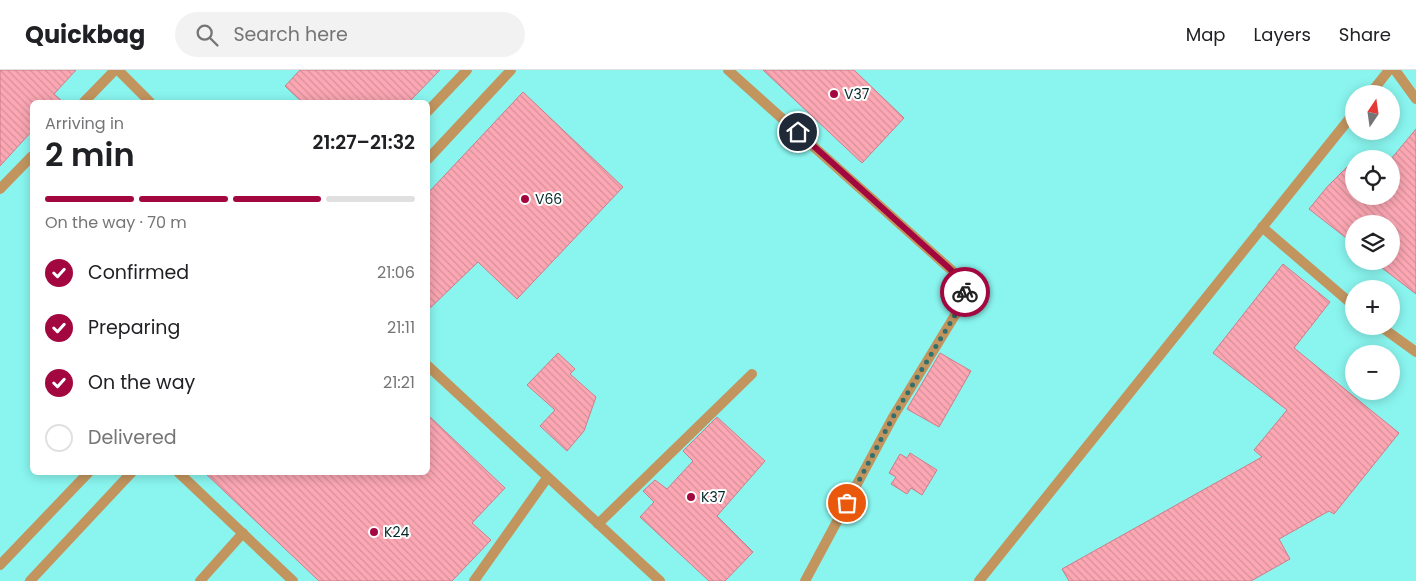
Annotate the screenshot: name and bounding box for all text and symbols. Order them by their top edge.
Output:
search box [175,12,525,57]
text: Quickbag [25,18,145,51]
icon: search [193,21,221,49]
text: Search here [233,21,348,48]
text: Map [1186,22,1226,47]
text: Layers [1254,22,1311,47]
text: Share [1339,22,1391,47]
place label: V37 [844,84,870,104]
north arrow [1345,85,1400,140]
map controls [1345,85,1400,400]
marker: V37 [828,88,840,100]
pin [777,111,819,153]
text: Arriving in [45,112,124,135]
icon: home [784,118,812,146]
text: 21:27–21:32 [312,129,415,156]
text: 2 min [45,132,135,177]
button: locate [1345,150,1400,205]
place label: V66 [535,189,562,209]
marker: V66 [519,193,531,205]
text: On the way · 70 m [45,211,187,234]
button: layers [1345,215,1400,270]
icon: check [45,259,73,287]
text: Confirmed [88,259,189,286]
text: 21:06 [377,261,415,284]
courier [940,267,990,317]
icon: bike [951,278,979,306]
button: + [1345,280,1400,335]
icon: check [45,314,73,342]
text: Preparing [88,314,180,341]
text: 21:11 [387,316,415,339]
button: − [1345,345,1400,400]
icon: check [45,369,73,397]
text: On the way [88,369,195,396]
text: 21:21 [383,371,415,394]
text: Delivered [88,424,177,451]
pin [826,482,868,524]
place label: K37 [701,487,726,507]
icon: bag [833,489,861,517]
marker: K37 [685,491,697,503]
place label: K24 [384,522,409,542]
marker: K24 [368,526,380,538]

